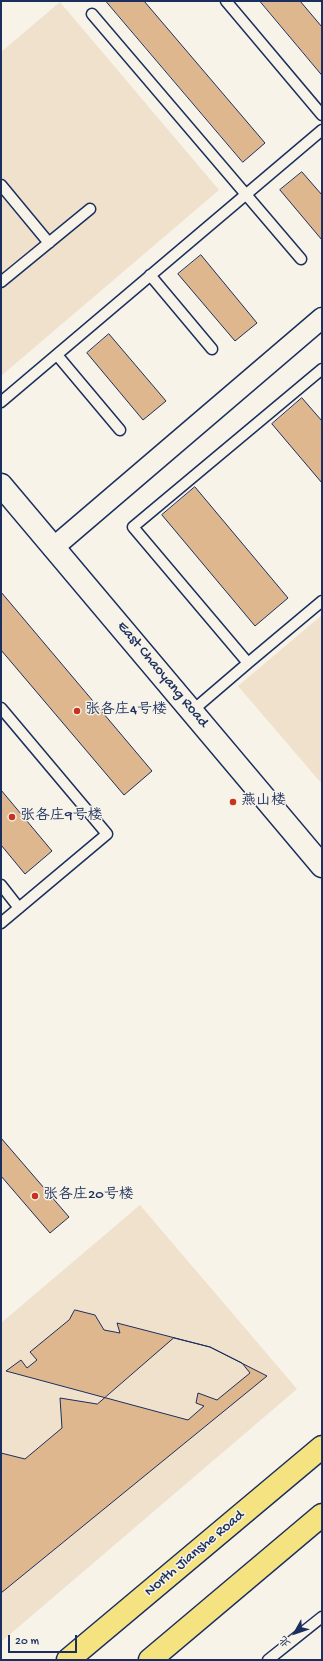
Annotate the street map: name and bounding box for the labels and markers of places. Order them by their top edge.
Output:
place label: 张各庄4号楼 [85,702,167,720]
marker: 张各庄4号楼 [72,706,82,716]
place label: 燕山楼 [241,793,286,811]
marker: 燕山楼 [228,797,238,807]
place label: 张各庄9号楼 [20,808,103,826]
marker: 张各庄9号楼 [7,812,17,822]
place label: 张各庄20号楼 [43,1187,134,1205]
marker: 张各庄20号楼 [30,1191,40,1201]

